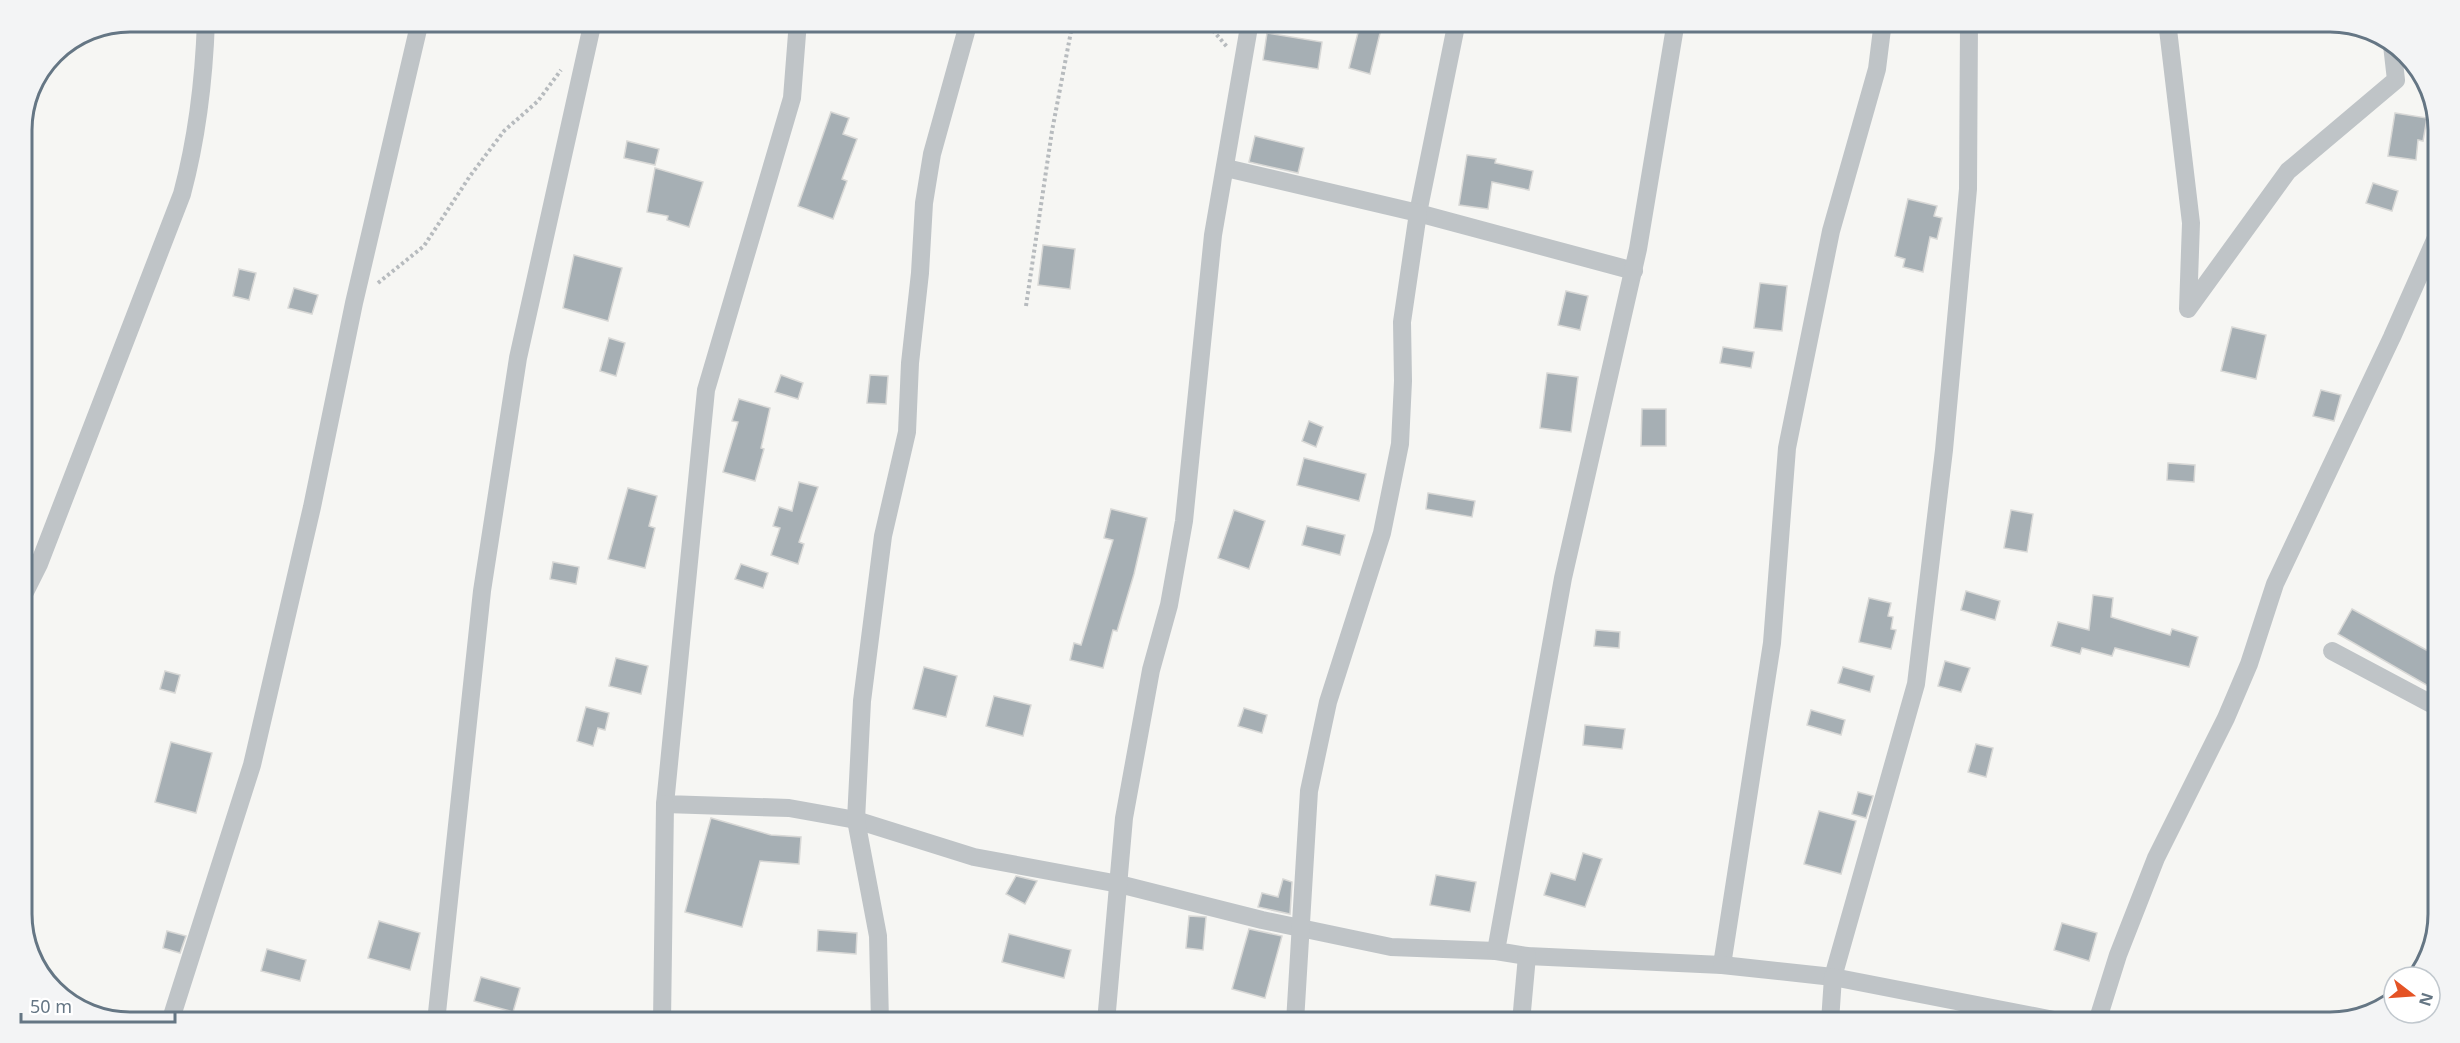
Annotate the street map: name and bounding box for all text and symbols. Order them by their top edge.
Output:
north arrow [2382,965,2442,1025]
scale bar [21,986,176,1024]
text: N [2414,990,2439,1009]
text: 50 m [30,994,72,1018]

